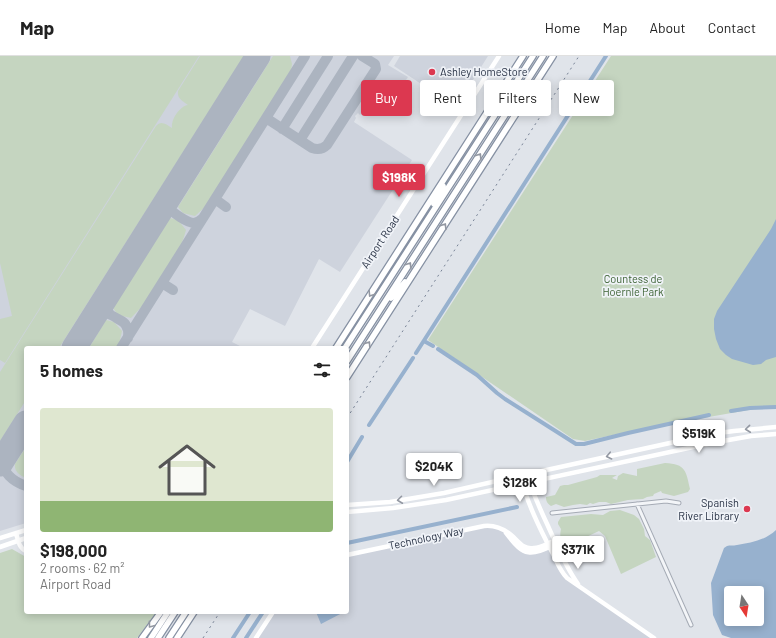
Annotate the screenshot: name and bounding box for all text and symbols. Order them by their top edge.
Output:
text: Map [20,16,54,39]
text: Home [545,19,581,36]
text: Map [603,19,627,36]
text: About [649,19,686,36]
text: Contact [708,19,756,36]
place label: Ashley HomeStore [440,65,528,78]
marker: Ashley HomeStore [427,67,437,77]
chip: Buy [361,80,412,116]
chip: Rent [420,80,476,116]
chip: Filters [484,80,551,116]
chip: New [559,80,614,116]
one-way arrow [474,153,482,160]
pin: $198K [371,164,427,198]
text: $198K [382,169,416,185]
street label: Airport Road [358,213,401,271]
one-way arrow [440,223,447,230]
one-way arrow [404,262,411,269]
park label: Countess de Hoernle Park [602,272,664,298]
one-way arrow [368,290,376,297]
one-way arrow [363,341,371,348]
icon: filters [311,359,333,381]
text: 5 homes [40,360,103,380]
pin: $519K [671,420,727,454]
text: $519K [682,425,716,441]
one-way arrow [745,425,751,434]
icon: home [151,434,223,506]
one-way arrow [606,451,612,459]
pin: $204K [406,453,462,487]
text: $204K [415,458,453,474]
pin: $128K [492,469,548,503]
text: $128K [503,474,537,490]
one-way arrow [397,496,403,505]
place label: Spanish River Library [678,496,739,522]
marker: Spanish River Library [742,504,752,514]
street label: Technology Way [387,523,465,552]
pin: $371K [550,536,606,570]
text: $198,000 [40,540,107,560]
text: $371K [561,541,595,557]
text: 2 rooms · 62 m² [40,560,125,576]
text: Airport Road [40,576,111,592]
north arrow [724,586,764,626]
map controls [724,586,764,626]
one-way arrow [149,621,156,628]

